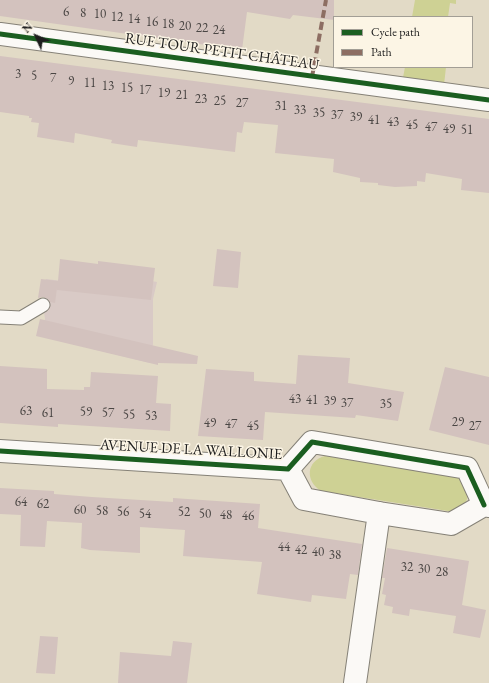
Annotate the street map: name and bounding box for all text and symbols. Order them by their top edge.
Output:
house number: 6 [63,4,69,20]
house number: 8 [80,5,86,21]
house number: 10 [94,6,106,22]
house number: 12 [111,9,123,25]
house number: 14 [128,11,140,27]
house number: 16 [146,14,158,30]
north arrow [16,16,56,56]
house number: 18 [162,16,174,32]
legend [333,16,473,68]
house number: 20 [179,18,191,34]
text: N [19,20,35,36]
house number: 22 [196,20,208,36]
house number: 24 [213,22,225,38]
text: Cycle path [371,24,420,40]
street label: RUE TOUR PETIT CHÂTEAU [124,29,320,75]
text: Path [371,44,392,60]
house number: 3 [15,66,21,82]
house number: 5 [31,68,37,84]
house number: 7 [50,70,56,86]
house number: 9 [68,73,74,89]
house number: 11 [84,75,96,91]
house number: 13 [102,78,114,94]
house number: 15 [121,80,133,96]
house number: 17 [139,82,151,98]
house number: 19 [158,85,170,101]
house number: 21 [176,87,188,103]
house number: 23 [195,91,207,107]
house number: 25 [214,93,226,109]
house number: 27 [236,95,248,111]
house number: 31 [275,98,287,114]
house number: 33 [294,102,306,118]
house number: 35 [313,105,325,121]
house number: 37 [331,107,343,123]
house number: 39 [350,109,362,125]
house number: 41 [368,112,380,128]
house number: 43 [387,114,399,130]
house number: 45 [406,117,418,133]
house number: 47 [425,119,437,135]
house number: 49 [443,121,455,137]
house number: 51 [461,122,473,138]
house number: 43 [289,391,301,407]
house number: 41 [306,392,318,408]
house number: 39 [324,393,336,409]
house number: 37 [341,395,353,411]
house number: 35 [380,396,392,412]
house number: 63 [20,403,32,419]
house number: 59 [80,404,92,420]
house number: 61 [42,405,54,421]
house number: 57 [102,405,114,421]
house number: 55 [123,407,135,423]
house number: 53 [145,408,157,424]
house number: 29 [452,414,464,430]
house number: 49 [204,415,216,431]
house number: 47 [225,416,237,432]
house number: 45 [247,418,259,434]
house number: 27 [469,418,481,434]
street label: AVENUE DE LA WALLONIE [99,436,283,464]
house number: 64 [15,494,27,510]
house number: 62 [37,496,49,512]
house number: 60 [74,502,86,518]
house number: 58 [96,503,108,519]
house number: 56 [117,504,129,520]
house number: 52 [178,504,190,520]
house number: 54 [139,506,151,522]
house number: 50 [199,506,211,522]
house number: 48 [220,507,232,523]
house number: 46 [242,508,254,524]
house number: 44 [278,539,290,555]
house number: 42 [295,542,307,558]
house number: 40 [312,544,324,560]
house number: 38 [329,547,341,563]
house number: 32 [401,559,413,575]
house number: 30 [418,561,430,577]
house number: 28 [436,564,448,580]

